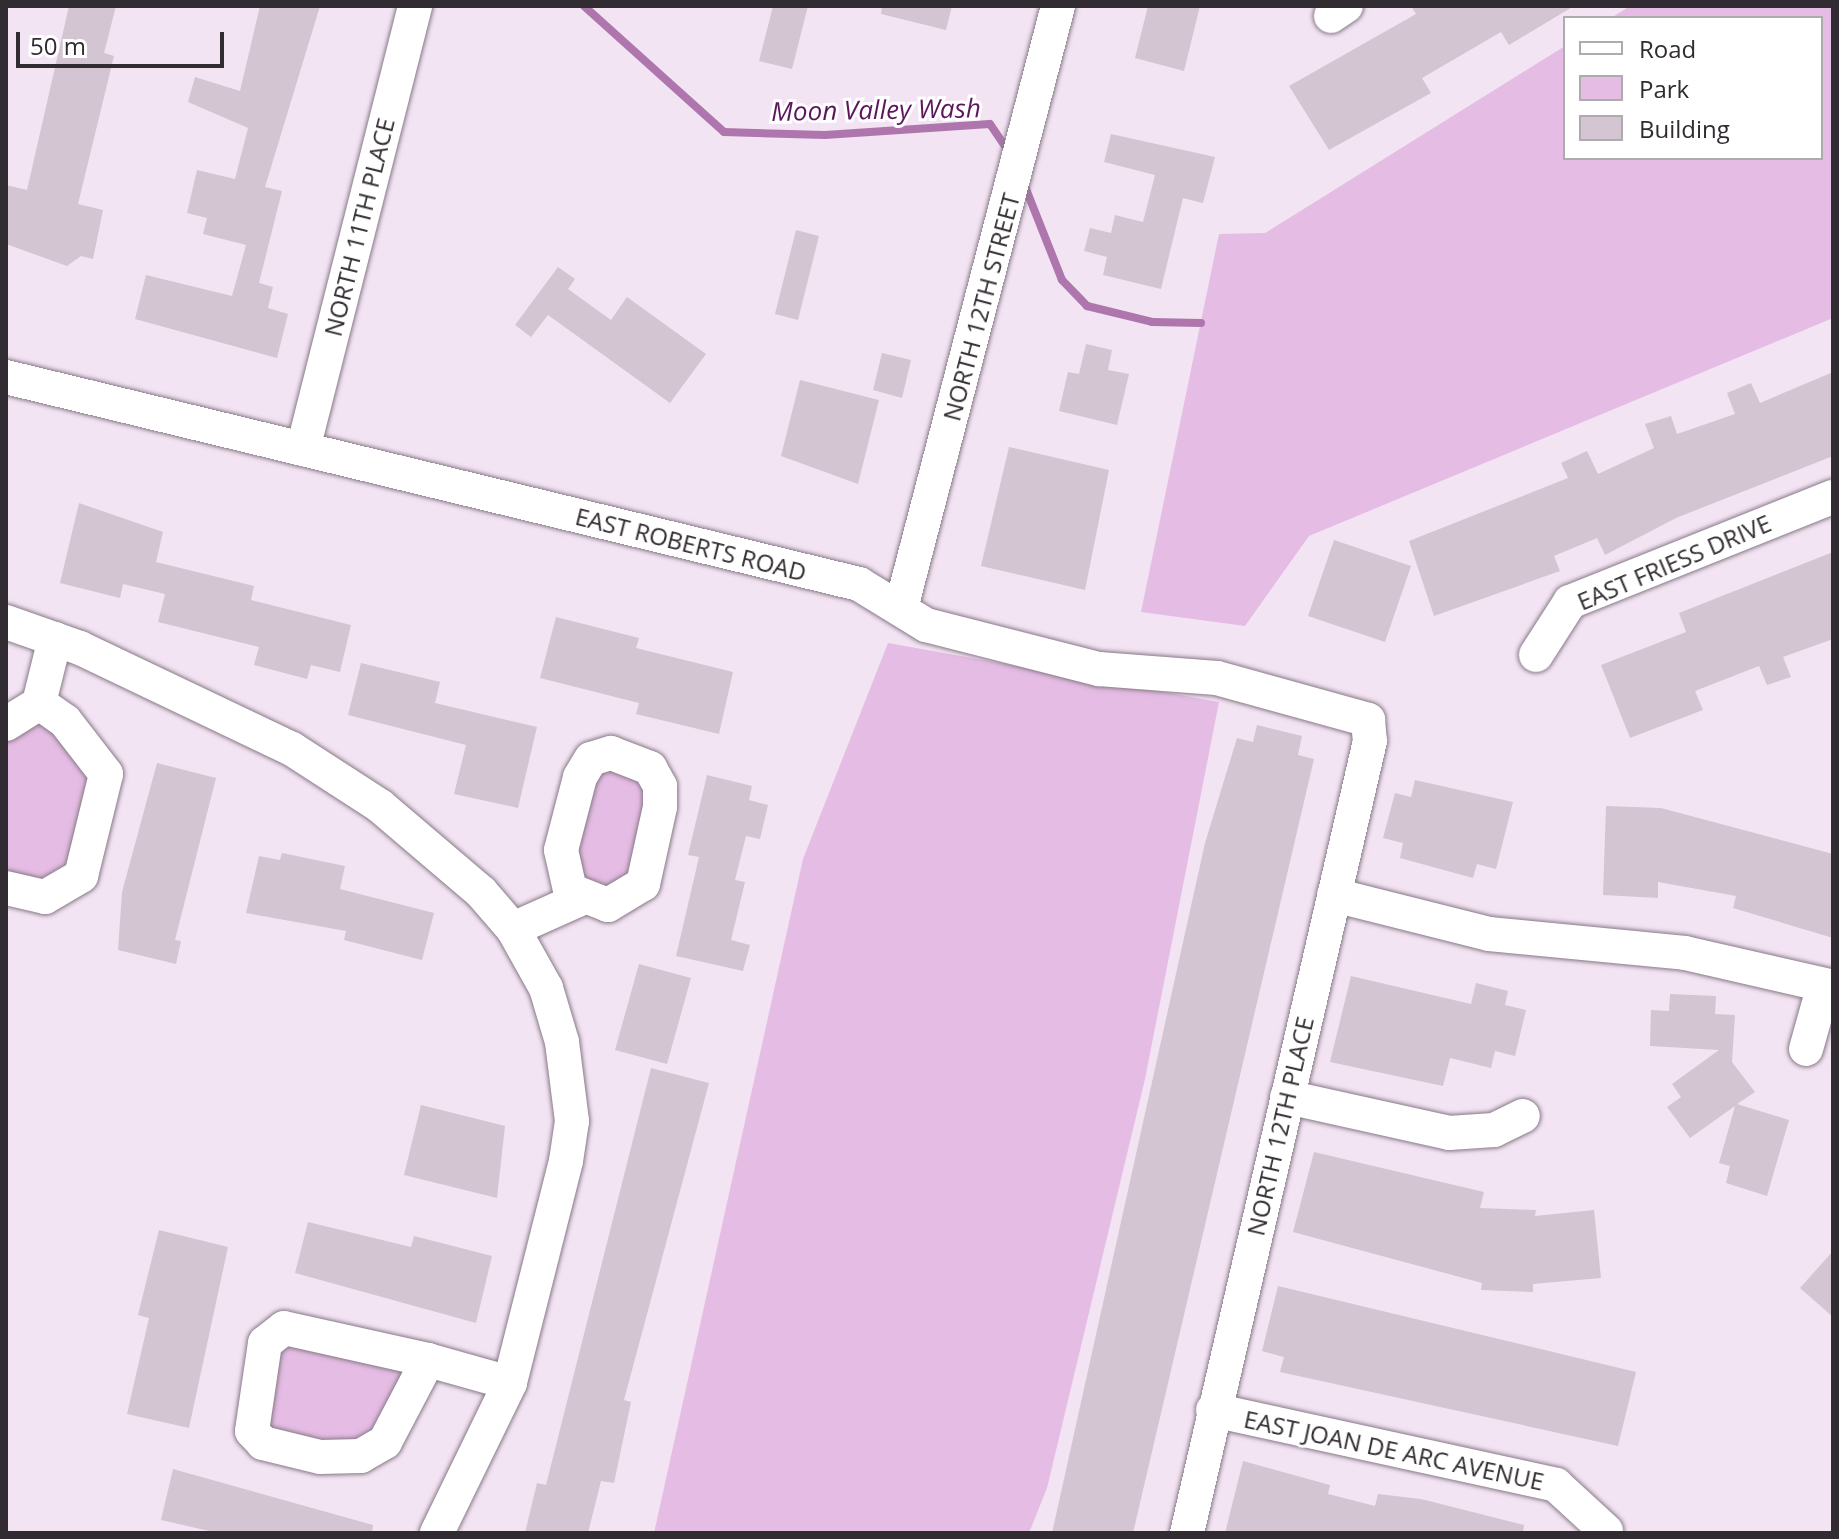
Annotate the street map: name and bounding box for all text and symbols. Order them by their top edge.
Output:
scale bar [20,16,228,66]
legend [1563,16,1823,160]
text: 50 m [30,29,86,62]
text: Road [1639,32,1696,65]
text: Park [1639,72,1689,105]
water label: Moon Valley Wash [771,93,981,127]
text: Building [1639,112,1730,145]
street label: NORTH 11TH PLACE [318,115,400,339]
street label: NORTH 12TH STREET [937,190,1025,424]
street label: EAST ROBERTS ROAD [573,501,809,587]
street label: EAST FRIESS DRIVE [1573,508,1775,616]
street label: NORTH 12TH PLACE [1241,1014,1319,1238]
street label: EAST JOAN DE ARC AVENUE [1241,1404,1547,1496]

